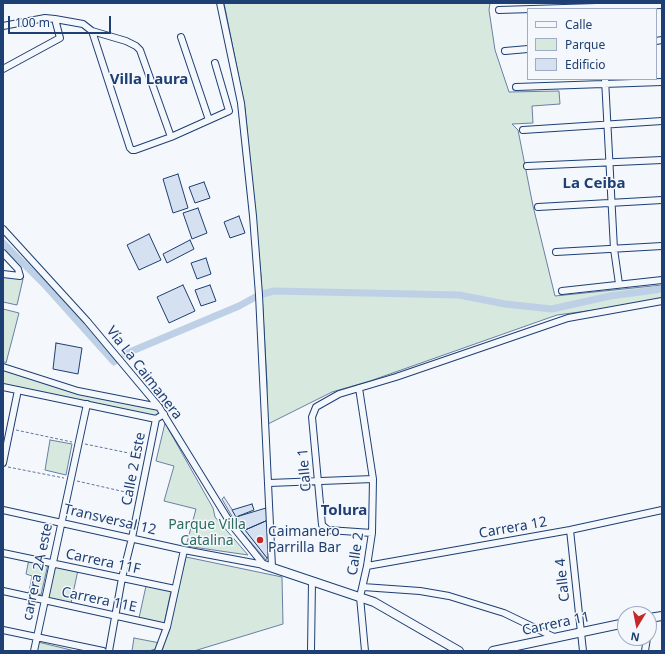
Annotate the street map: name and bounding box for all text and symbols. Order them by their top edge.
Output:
scale bar [10,8,113,34]
legend [527,8,657,80]
text: 100 m [15,14,50,31]
text: Calle [565,16,592,33]
text: Parque [565,36,605,53]
text: Edificio [565,56,606,73]
district label: Villa Laura [110,71,188,89]
district label: La Ceiba [563,175,625,193]
street label: Vía La Caimanera [102,323,186,423]
street label: Calle 2 Este [119,431,149,507]
street label: Calle 1 [295,448,315,492]
street label: Transversal 12 [62,501,158,539]
district label: Tolura [321,502,367,520]
street label: Carrera 12 [478,514,548,542]
park label: Parque Villa Catalina [168,517,246,550]
street label: carrera 2A este [20,522,56,622]
place label: Caimanero Parrilla Bar [268,524,341,556]
street label: Calle 2 [344,531,368,577]
marker: Caimanero Parrilla Bar [255,535,265,545]
street label: Carrera 11F [64,546,142,578]
street label: Calle 4 [552,558,574,602]
street label: Carrera 11E [60,584,138,616]
north arrow [617,606,657,646]
street label: Carrera 11 [521,609,591,639]
text: N [629,629,641,645]

